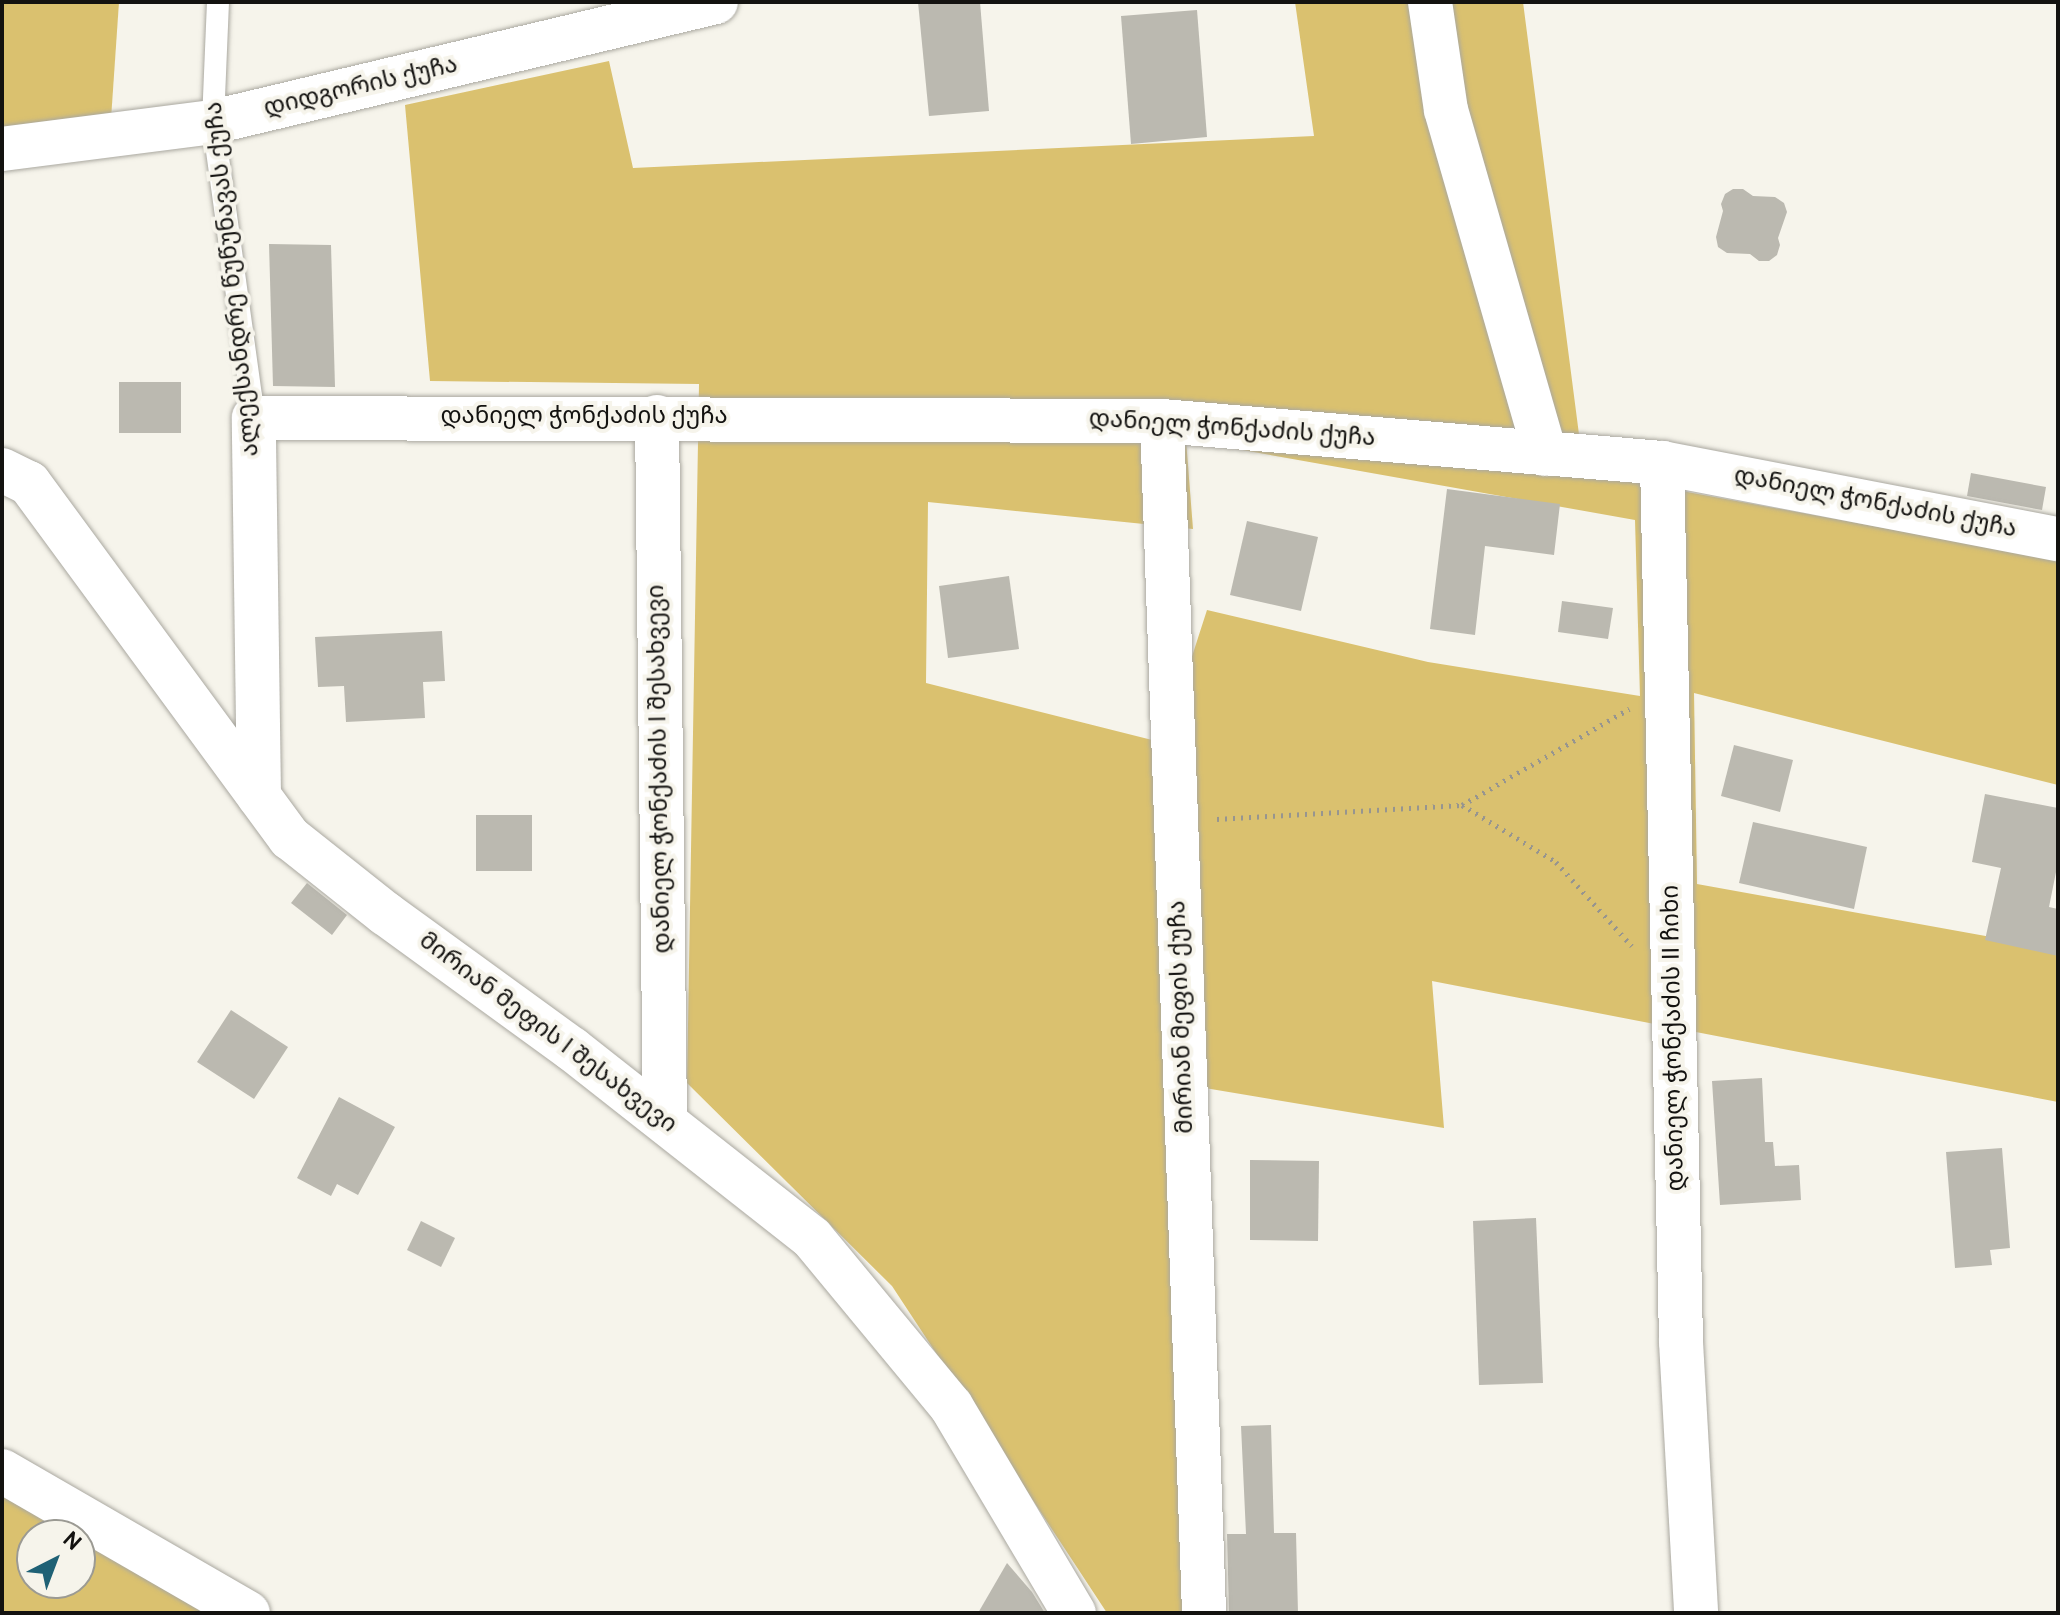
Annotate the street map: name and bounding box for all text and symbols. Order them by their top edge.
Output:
street label: დიდგორის ქუჩა [261,52,461,124]
street label: ალექსანდრე წუწუნავას ქუჩა [201,100,267,458]
street label: დანიელ ჭონქაძის ქუჩა [440,404,728,432]
street label: დანიელ ჭონქაძის ქუჩა [1088,406,1376,454]
street label: დანიელ ჭონქაძის ქუჩა [1731,462,2019,546]
street label: დანიელ ჭონქაძის I შესახვევი [643,584,679,954]
street label: დანიელ ჭონქაძის II ჩიხი [1658,884,1692,1192]
street label: მირიან მეფის ქუჩა [1165,900,1201,1134]
street label: მირიან მეფის I შესახვევი [412,928,682,1140]
north arrow [16,1519,96,1599]
text: N [56,1527,86,1558]

